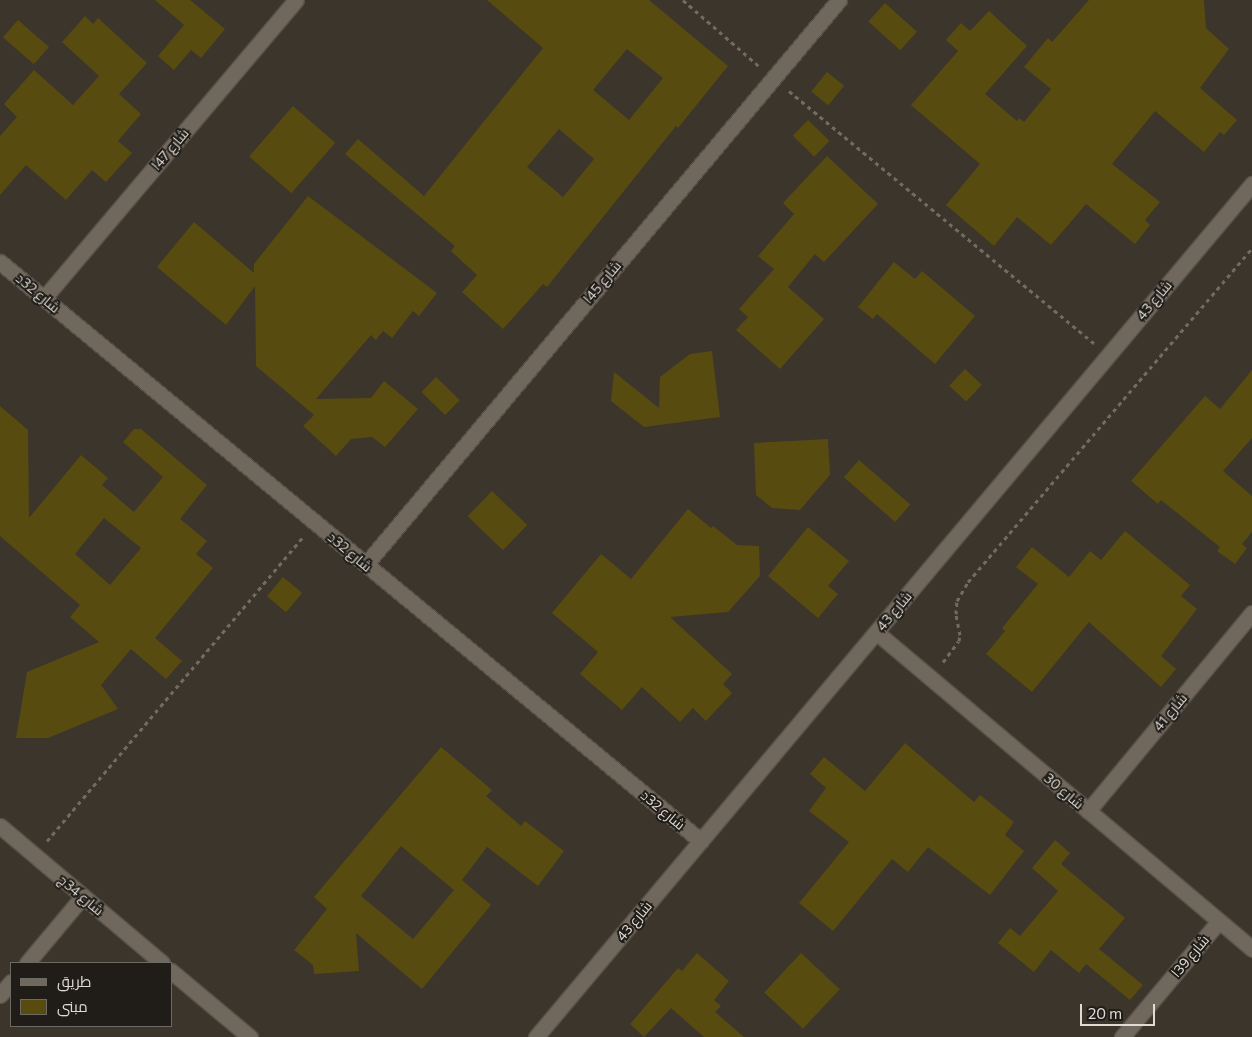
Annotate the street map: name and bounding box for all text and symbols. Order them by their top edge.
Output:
street label: شارع 47ا [148,125,192,173]
street label: شارع 45ا [579,257,625,307]
street label: شارع 32د [13,270,63,316]
street label: شارع 43 [1133,277,1175,323]
street label: شارع 32د [325,529,375,575]
street label: شارع 43 [873,588,915,634]
street label: شارع 41 [1149,690,1191,734]
street label: شارع 30 [1041,769,1087,813]
street label: شارع 32د [638,787,688,833]
street label: شارع 34ج [55,871,107,919]
street label: شارع 43 [613,898,655,944]
street label: شارع 39ا [1167,931,1213,981]
legend [10,962,172,1027]
text: طريق [57,972,91,990]
scale bar [1082,994,1157,1026]
text: مبنى [57,997,88,1015]
text: 20 m [1088,1004,1122,1022]

